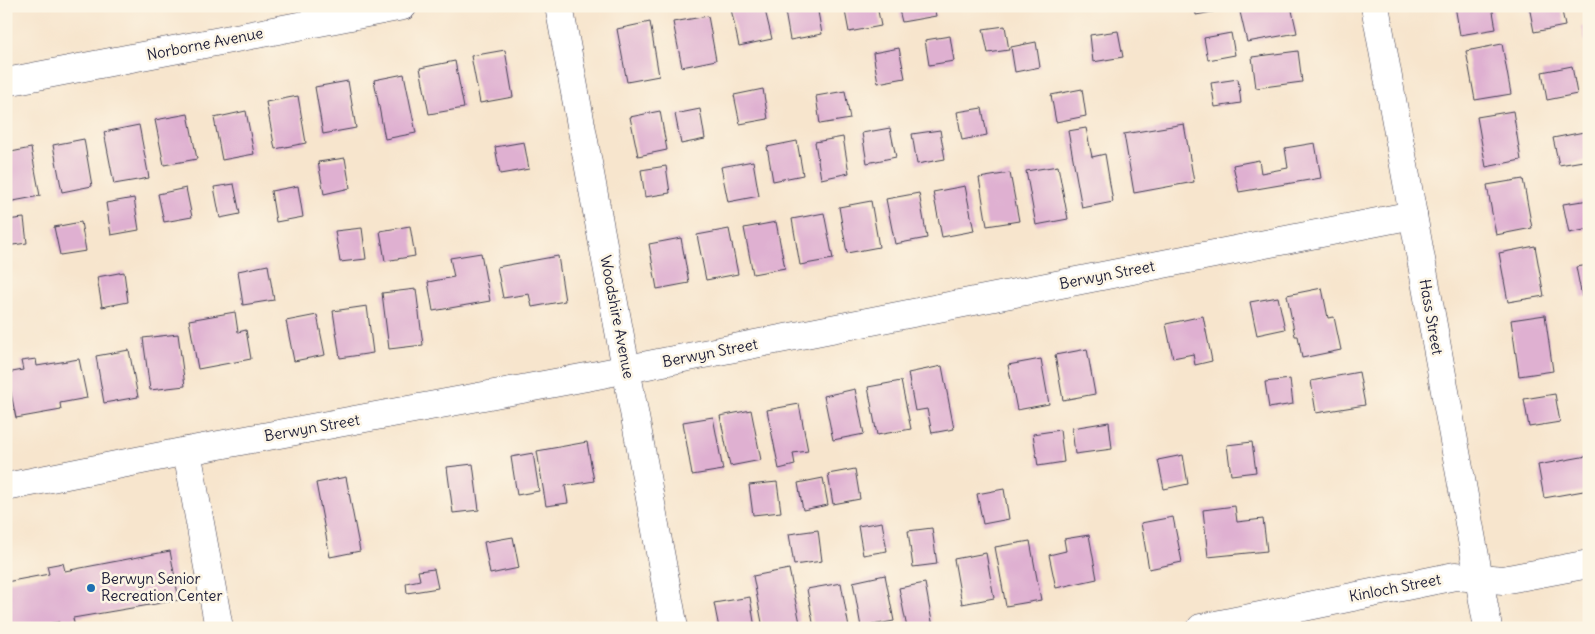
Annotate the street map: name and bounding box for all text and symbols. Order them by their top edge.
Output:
street label: Norborne Avenue [145,23,265,64]
street label: Woodshire Avenue [596,254,639,380]
street label: Berwyn Street [1058,256,1156,293]
street label: Hass Street [1415,278,1447,356]
street label: Berwyn Street [661,334,759,371]
street label: Berwyn Street [263,410,361,445]
place label: Berwyn Senior Recreation Center [101,569,223,605]
street label: Kinloch Street [1347,569,1442,606]
marker: Berwyn Senior Recreation Center [85,582,97,594]

